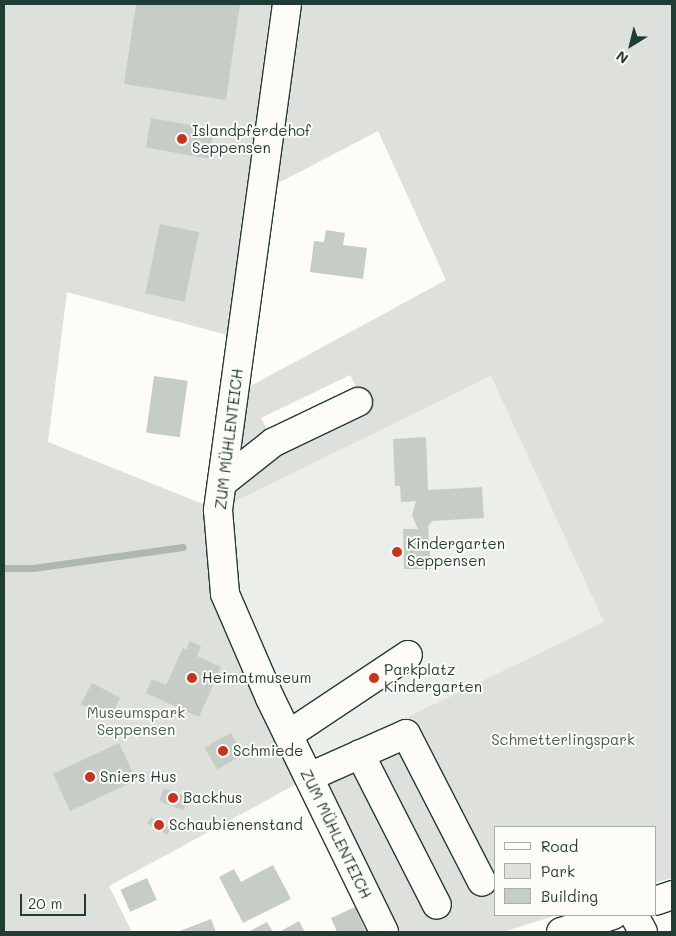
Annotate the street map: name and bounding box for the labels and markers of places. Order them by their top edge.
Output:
place label: Islandpferdehof Seppensen [192,121,311,156]
marker: Islandpferdehof Seppensen [176,133,188,145]
place label: Kindergarten Seppensen [407,534,505,569]
marker: Kindergarten Seppensen [391,546,403,558]
place label: Parkplatz Kindergarten [384,660,482,695]
place label: Heimatmuseum [202,669,311,687]
marker: Heimatmuseum [186,672,198,684]
marker: Parkplatz Kindergarten [368,672,380,684]
place label: Schmiede [233,742,303,760]
marker: Schmiede [217,745,229,757]
place label: Sniers Hus [100,768,176,786]
marker: Sniers Hus [84,771,96,783]
place label: Backhus [183,789,242,807]
marker: Backhus [167,792,179,804]
place label: Schaubienenstand [169,816,303,834]
marker: Schaubienenstand [153,819,165,831]

